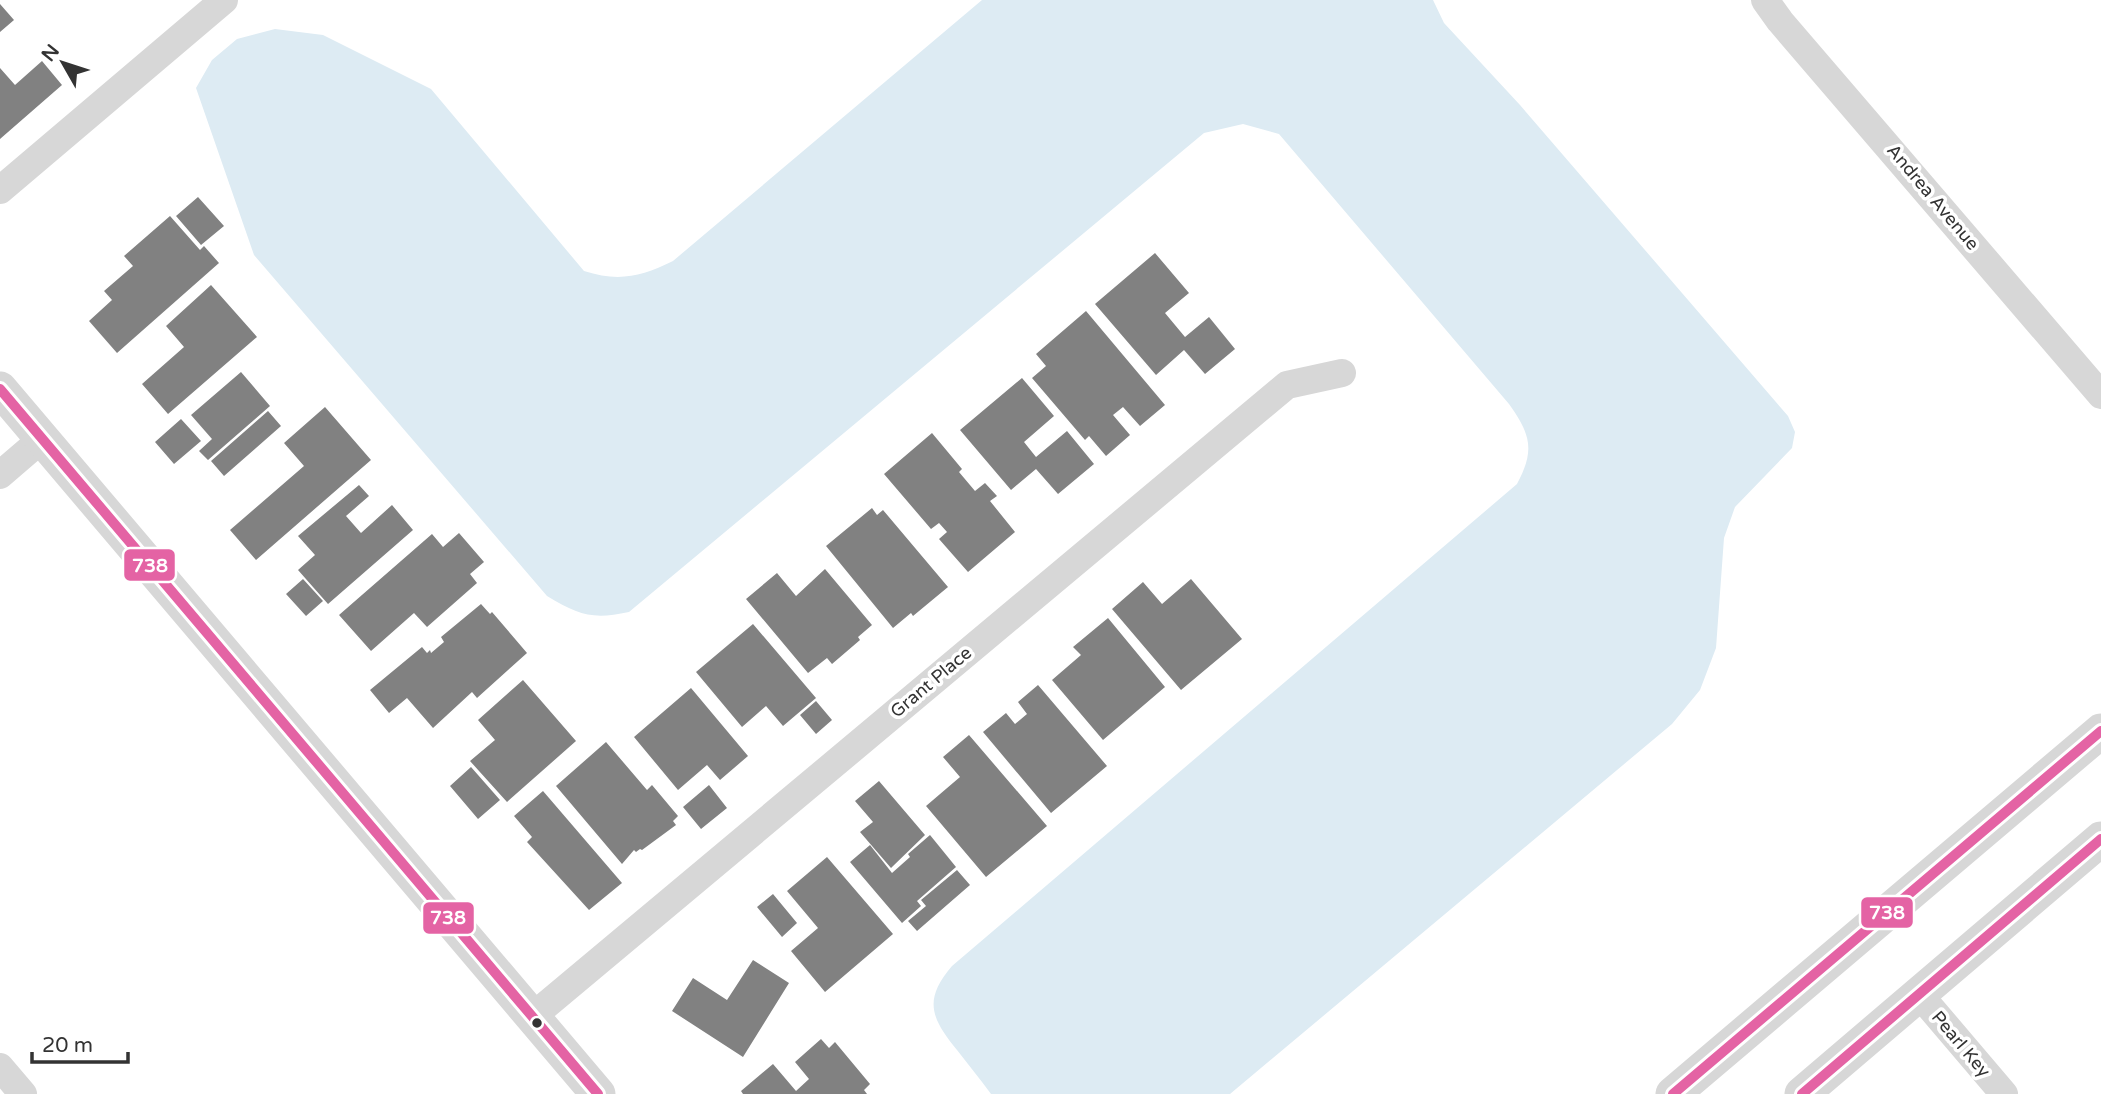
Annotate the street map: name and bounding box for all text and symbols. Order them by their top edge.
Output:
north arrow [28,28,98,98]
text: N [37,40,64,66]
street label: Andrea Avenue [1882,139,1984,255]
line badge: 738 [123,548,176,582]
text: 738 [132,555,168,577]
street label: Grant Place [886,642,976,722]
line badge: 738 [1860,896,1914,929]
line badge: 738 [422,901,475,935]
text: 738 [1869,902,1905,924]
text: 738 [430,907,466,929]
street label: Pearl Key [1927,1006,1995,1082]
unlabelled marker [530,1016,544,1030]
scale bar [32,1020,128,1064]
text: 20 m [42,1033,93,1058]

